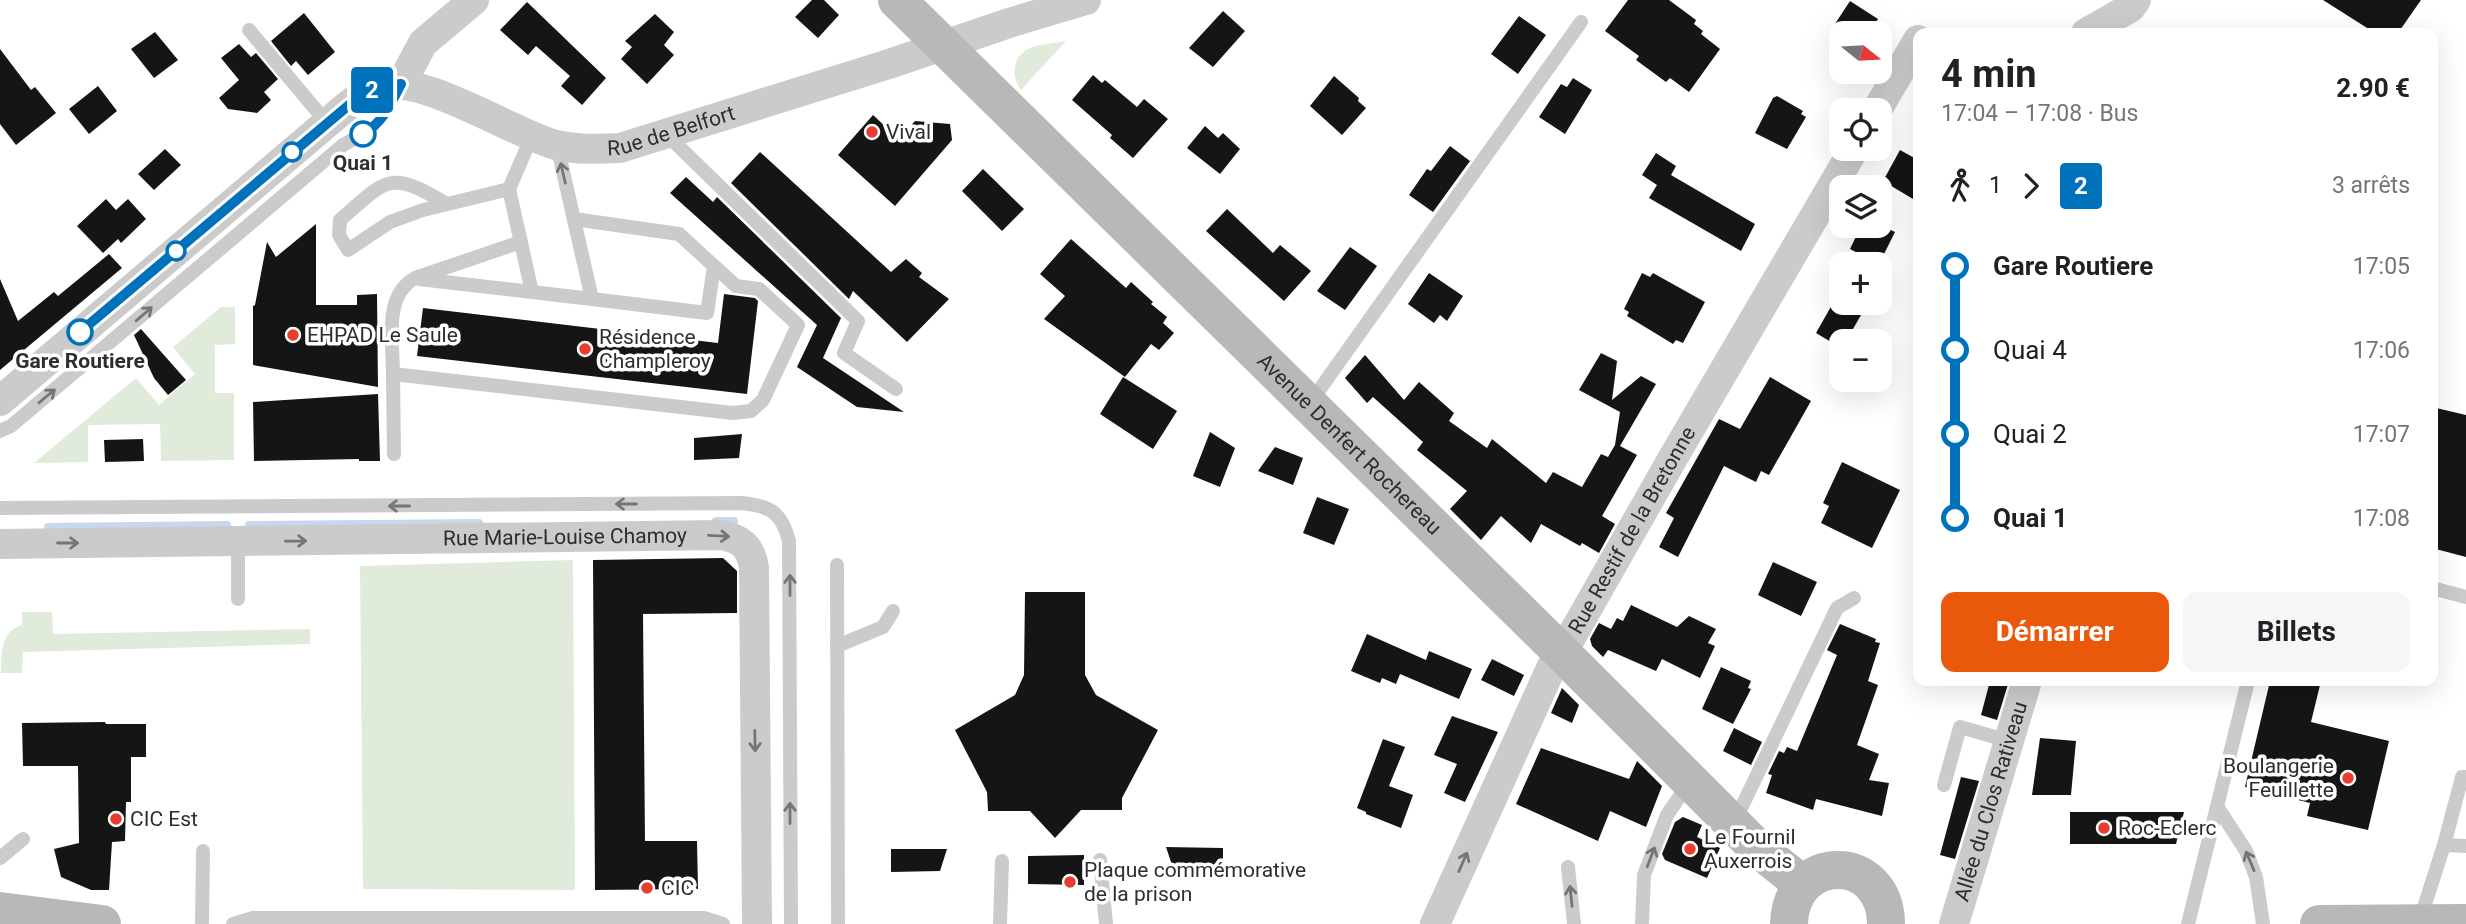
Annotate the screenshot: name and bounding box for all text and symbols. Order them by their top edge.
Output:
north arrow [1829,21,1892,84]
map controls [1829,21,1892,392]
text: 4 min [1941,52,2037,96]
line badge: 2 [349,67,395,113]
text: 2.90 € [2336,73,2410,103]
text: 2 [365,76,379,104]
button: locate [1829,98,1892,161]
text: 17:04 – 17:08 · Bus [1941,100,2138,127]
street label: Rue de Belfort [607,101,738,161]
place label: Vival [886,120,931,144]
marker: Quai 1 [350,121,376,147]
marker: Vival [864,124,880,140]
unlabelled marker [282,142,302,162]
place label: Quai 1 [333,151,393,175]
one-way arrow [556,162,570,185]
icon: walk [1941,167,1979,205]
icon: forward [2012,167,2050,205]
text: 1 [1989,172,2002,199]
text: 2 [2074,172,2088,200]
text: 3 arrêts [2332,172,2410,199]
button: layers [1829,175,1892,238]
unlabelled marker [166,241,186,261]
text: Gare Routiere [1993,251,2153,281]
button: + [1829,252,1892,315]
text: 17:05 [2353,253,2410,280]
one-way arrow [135,306,153,322]
marker: Gare Routiere [67,319,93,345]
place label: EHPAD Le Saule [307,323,458,347]
place label: Résidence Champleroy [599,325,711,373]
marker: EHPAD Le Saule [285,327,301,343]
button: − [1829,329,1892,392]
text: Quai 4 [1993,335,2067,365]
text: 17:06 [2353,337,2410,364]
marker: Résidence Champleroy [577,341,593,357]
place label: Gare Routiere [15,349,145,373]
street label: Avenue Denfert Rochereau [1252,349,1446,540]
one-way arrow [38,388,56,404]
text: Quai 2 [1993,419,2067,449]
text: 17:07 [2353,421,2410,448]
street label: Rue Restif de la Bretonne [1563,422,1701,638]
one-way arrow [615,497,638,511]
one-way arrow [388,499,411,513]
text: Quai 1 [1993,503,2068,533]
text: 17:08 [2353,505,2410,532]
street label: Rue Marie-Louise Chamoy [443,523,687,550]
one-way arrow [707,529,730,542]
one-way arrow [284,535,307,548]
one-way arrow [56,536,79,550]
one-way arrow [783,574,796,597]
button: Démarrer [1941,592,2169,672]
button: Billets [2183,592,2410,672]
street label: Allée du Clos Rativeau [1949,699,2032,904]
one-way arrow [748,729,762,752]
place label: Boulangerie Feuillette [2223,754,2334,802]
marker: Boulangerie Feuillette [2340,770,2356,786]
one-way arrow [783,801,797,824]
place label: CIC Est [130,807,198,831]
marker: CIC Est [108,811,124,827]
place label: Roc-Eclerc [2118,816,2217,840]
marker: Roc-Eclerc [2096,820,2112,836]
place label: Le Fournil Auxerrois [1704,825,1796,873]
marker: Le Fournil Auxerrois [1682,841,1698,857]
one-way arrow [1646,847,1658,869]
one-way arrow [1457,851,1470,873]
one-way arrow [2243,851,2256,873]
place label: Plaque commémorative de la prison [1084,858,1306,906]
marker: Plaque commémorative de la prison [1062,874,1078,890]
place label: CIC [661,876,694,900]
marker: CIC [639,880,655,896]
one-way arrow [1564,885,1577,907]

